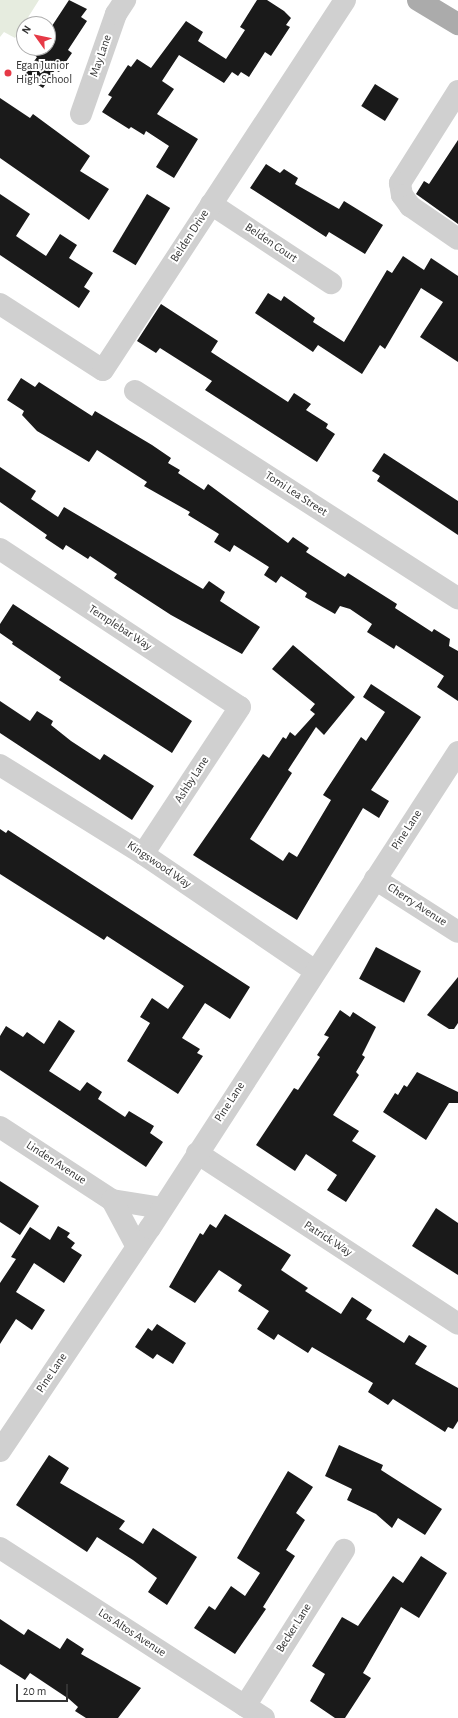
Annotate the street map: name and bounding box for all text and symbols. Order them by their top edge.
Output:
north arrow [16,16,56,56]
text: N [20,24,33,36]
street label: May Lane [87,33,115,79]
place label: Egan Junior High School [16,59,72,87]
marker: Egan Junior High School [3,68,13,78]
street label: Belden Drive [168,207,212,265]
street label: Belden Court [242,220,300,266]
street label: Tomi Lea Street [262,468,330,520]
street label: Templebar Way [86,602,154,654]
street label: Ashby Lane [172,754,212,806]
street label: Pine Lane [389,807,425,853]
street label: Kingswood Way [124,838,194,892]
street label: Cherry Avenue [385,880,449,930]
street label: Pine Lane [212,1079,248,1125]
street label: Linden Avenue [23,1138,89,1188]
street label: Patrick Way [301,1218,355,1260]
street label: Pine Lane [33,1350,71,1396]
street label: Becker Lane [273,1601,315,1655]
street label: Los Altos Avenue [95,1606,169,1660]
scale bar [18,1676,70,1702]
text: 20 m [23,1685,46,1697]

